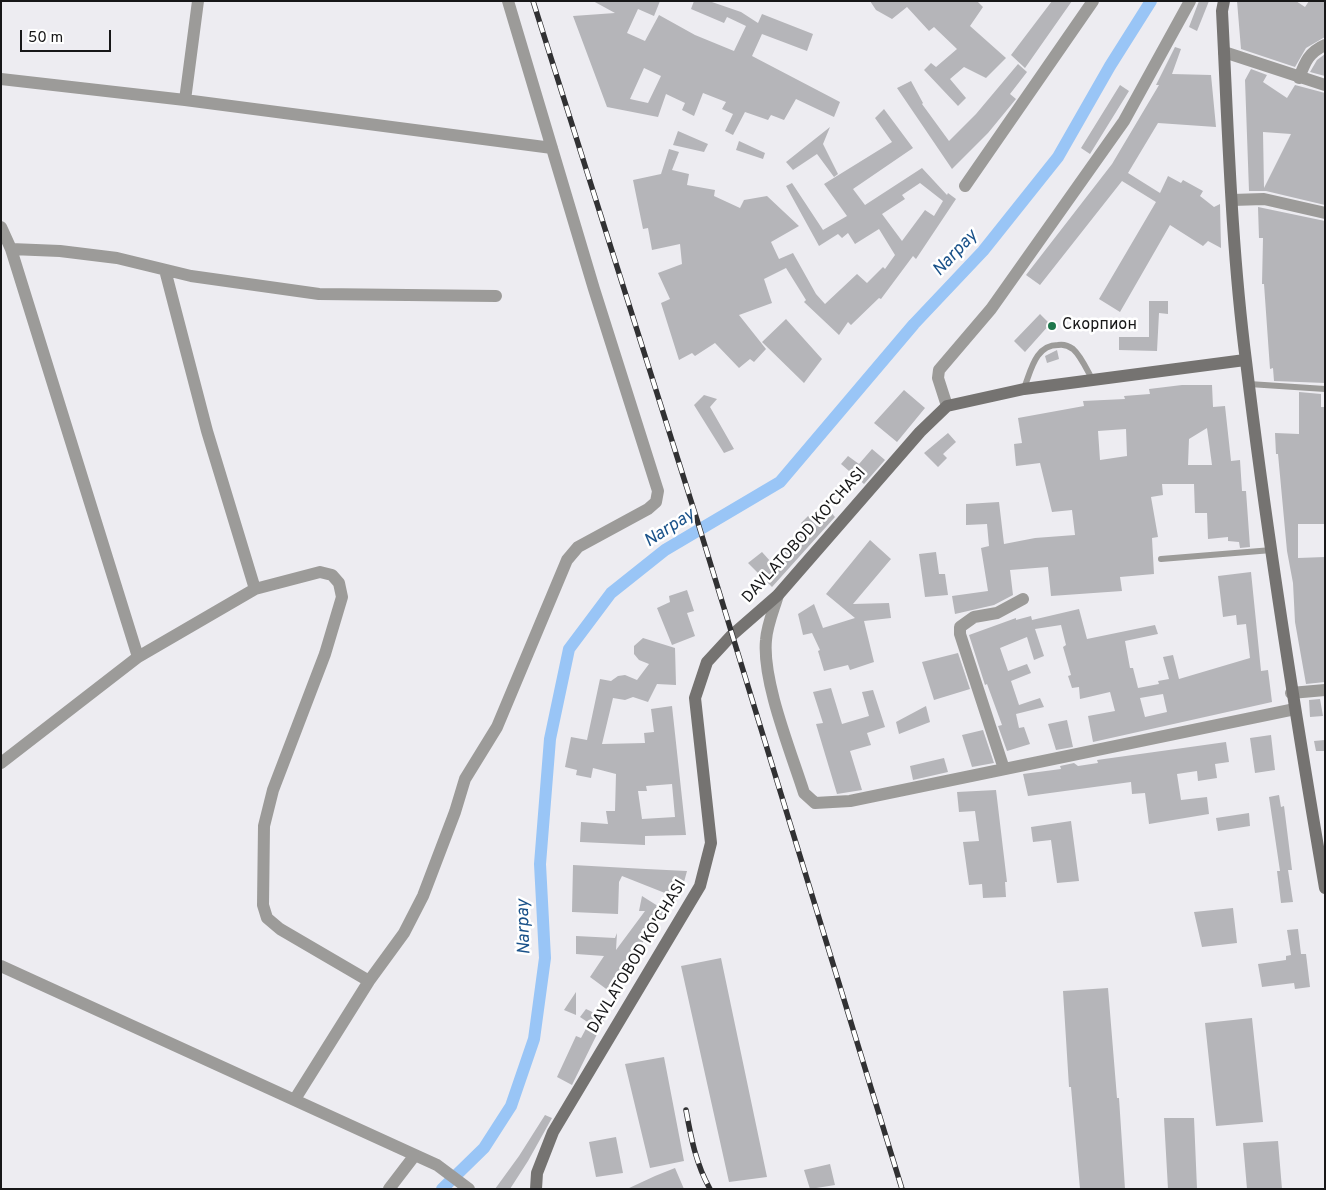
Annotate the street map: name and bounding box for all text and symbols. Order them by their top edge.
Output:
scale bar [22,20,114,52]
text: 50 m [28,29,63,48]
water label: Narpay [929,226,983,282]
place label: Скорпион [1062,316,1137,336]
marker: Скорпион [1046,320,1058,332]
street label: DAVLATOBOD KO'CHASI [739,464,871,608]
water label: Narpay [641,505,699,553]
street label: DAVLATOBOD KO'CHASI [585,877,691,1037]
water label: Narpay [513,899,537,955]

